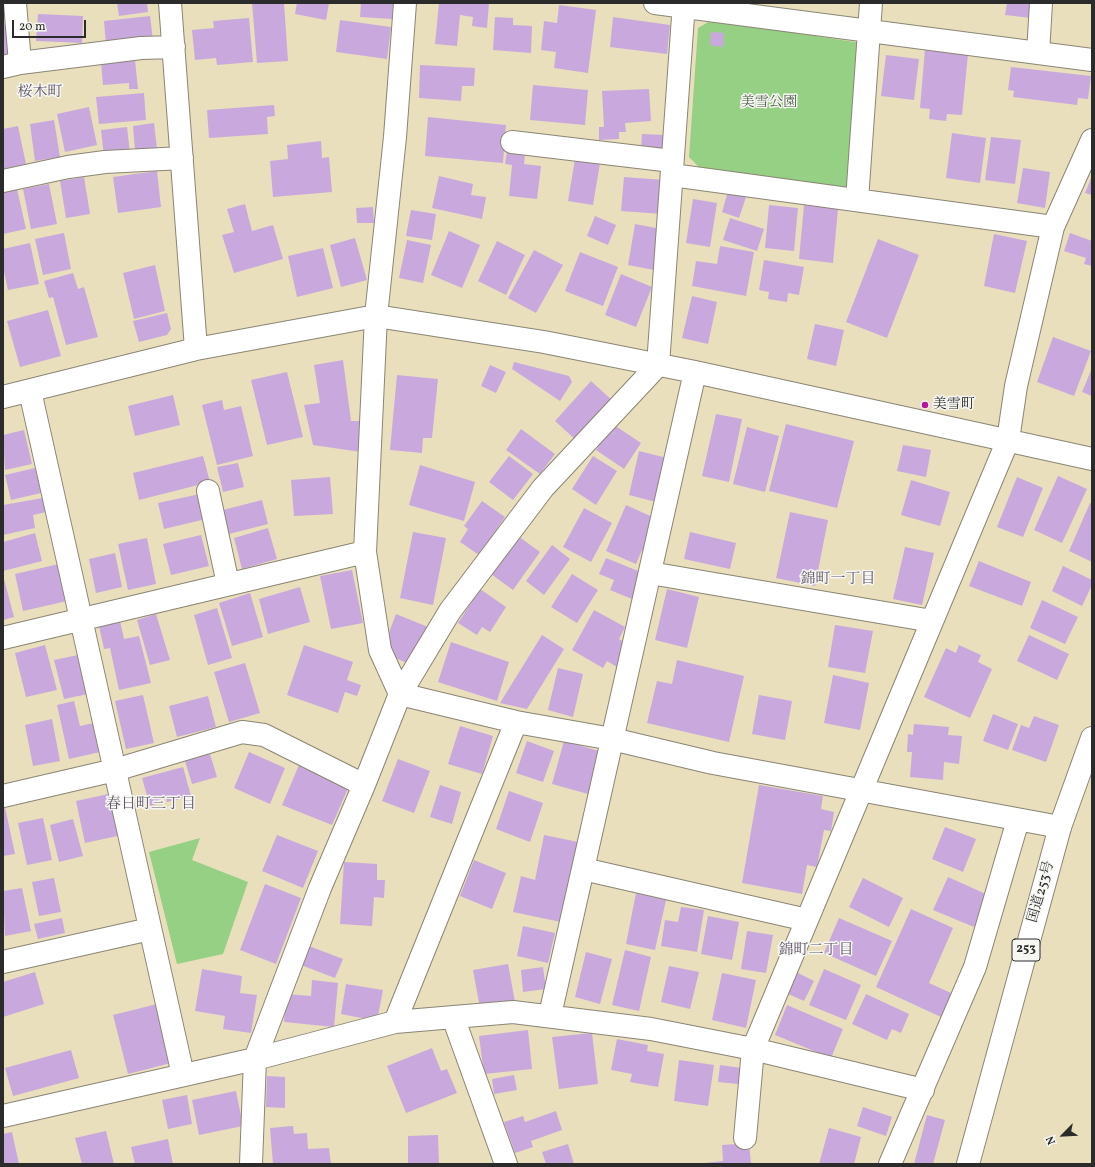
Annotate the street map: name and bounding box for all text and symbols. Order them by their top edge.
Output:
scale bar [14,12,88,38]
text: 20 m [19,19,46,35]
district label: 桜木町 [18,84,62,102]
park label: 美雪公園 [741,95,797,111]
place label: 美雪町 [933,397,975,413]
marker: 美雪町 [920,400,930,410]
district label: 錦町一丁目 [801,571,875,589]
district label: 春日町三丁目 [106,796,196,814]
street label: 国道253号 [1025,859,1059,925]
road number: 253 [1012,939,1040,961]
district label: 錦町二丁目 [779,942,853,960]
north arrow [1043,1115,1083,1155]
text: N [1043,1133,1060,1147]

